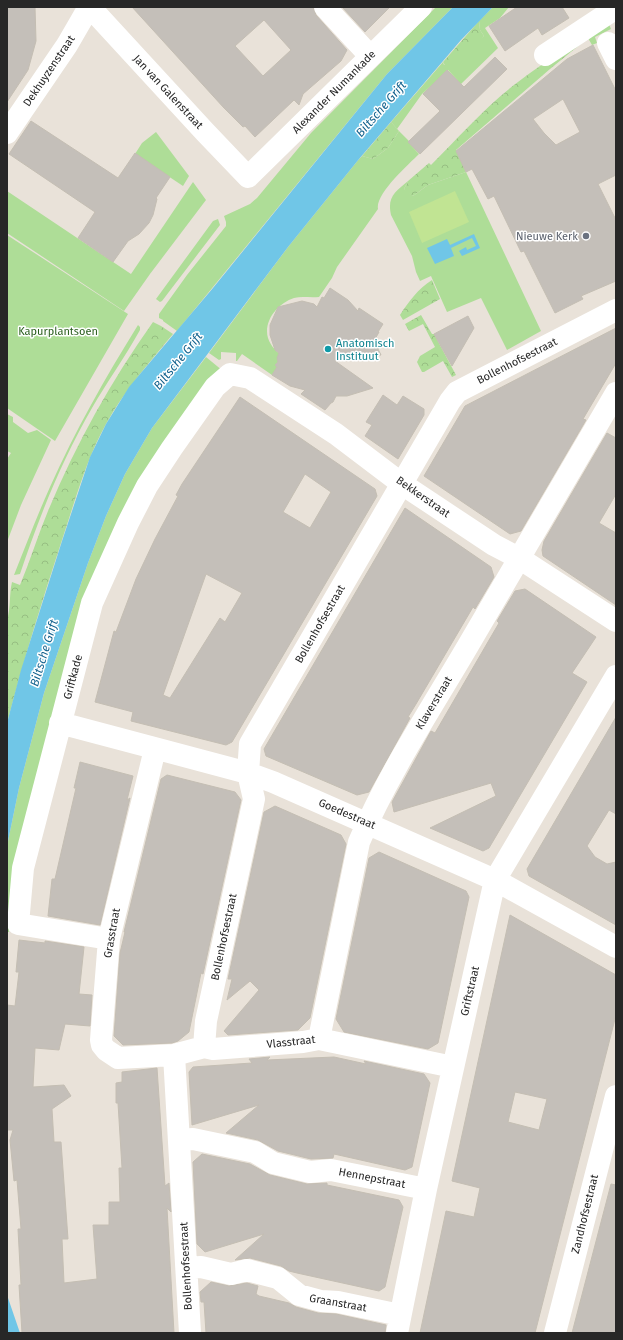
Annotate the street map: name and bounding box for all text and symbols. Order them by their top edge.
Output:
street label: Dekhuyzenstraat [20,33,78,109]
street label: Alexander Numankade [290,48,378,136]
street label: Jan van Galenstraat [130,52,206,132]
water label: Biltsche Grift [353,78,410,140]
place label: Nieuwe Kerk [516,230,578,243]
marker: Nieuwe Kerk [581,231,591,241]
park label: Kapurplantsoen [18,325,98,338]
water label: Biltsche Grift [151,329,206,392]
street label: Bollenhofsestraat [475,335,559,387]
place label: Anatomisch Instituut [336,337,394,363]
marker: Anatomisch Instituut [323,344,333,354]
street label: Bekkerstraat [394,474,452,520]
street label: Bollenhofsestraat [292,582,348,666]
water label: Biltsche Grift [27,617,61,688]
street label: Griftkade [61,653,85,701]
street label: Klaverstraat [413,674,455,732]
street label: Goedestraat [316,796,378,832]
street label: Bollenhofsestraat [208,892,240,982]
street label: Grasstraat [101,907,123,959]
street label: Griftstraat [458,965,482,1017]
street label: Vlasstraat [266,1033,316,1051]
street label: Hennepstraat [338,1165,407,1191]
street label: Zandhofsestraat [569,1173,601,1255]
street label: Bollenhofsestraat [177,1221,195,1310]
street label: Graanstraat [308,1292,368,1314]

